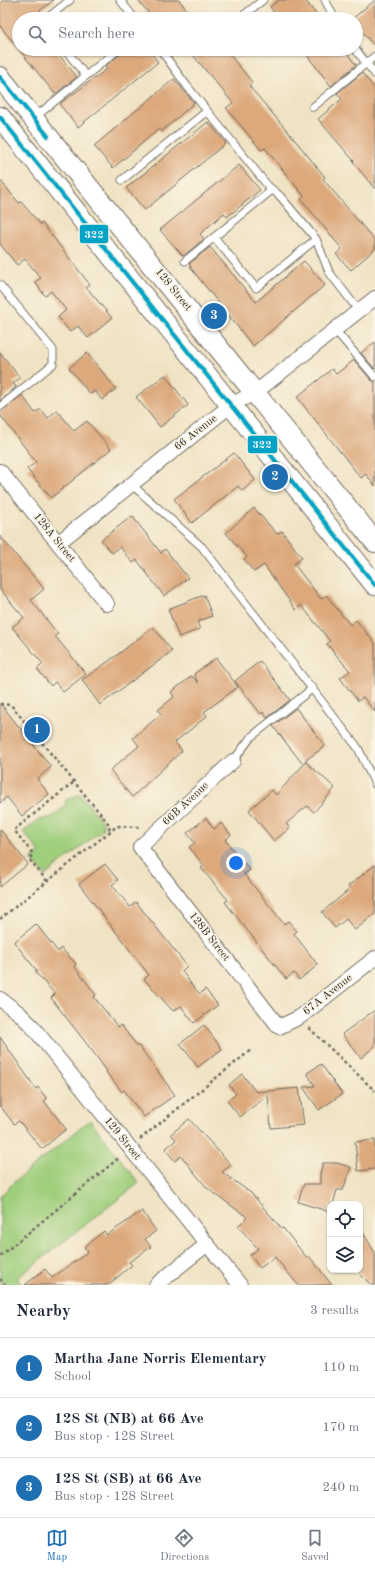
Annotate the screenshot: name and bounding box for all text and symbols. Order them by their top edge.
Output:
search box [12,12,363,56]
icon: search [26,23,48,45]
text: Search here [58,27,135,42]
line badge: 322 [79,224,109,244]
text: 322 [84,230,104,241]
street label: 128 Street [153,267,194,314]
pin: 3 [201,301,227,331]
street label: 66 Avenue [173,413,219,453]
line badge: 322 [247,435,278,454]
text: 322 [252,440,272,451]
pin: 2 [262,462,288,492]
street label: 128A Street [31,511,77,565]
pin: 1 [24,715,50,745]
street label: 66B Avenue [161,780,211,828]
your location [226,853,246,873]
street label: 128B Street [187,910,232,964]
street label: 67A Avenue [301,972,355,1018]
street label: 129 Street [102,1116,143,1163]
map controls [327,1201,363,1273]
button: locate [327,1201,363,1237]
button: layers [327,1237,363,1273]
text: Nearby [16,1303,71,1320]
text: 3 results [310,1304,359,1317]
text: Martha Jane Norris Elementary [54,1352,267,1367]
text: 1 [25,1361,33,1374]
text: 110 m [322,1361,359,1374]
text: School [54,1370,91,1383]
text: 128 St (NB) at 66 Ave [54,1412,204,1427]
text: 2 [25,1421,33,1434]
text: 170 m [322,1421,359,1434]
text: Bus stop · 128 Street [54,1430,174,1443]
text: 128 St (SB) at 66 Ave [54,1472,202,1487]
text: 3 [25,1481,33,1494]
text: 240 m [322,1481,359,1494]
text: Bus stop · 128 Street [54,1490,174,1503]
tab: Map [46,1527,68,1565]
tab: Directions [160,1527,209,1565]
tab: Saved [301,1527,329,1565]

